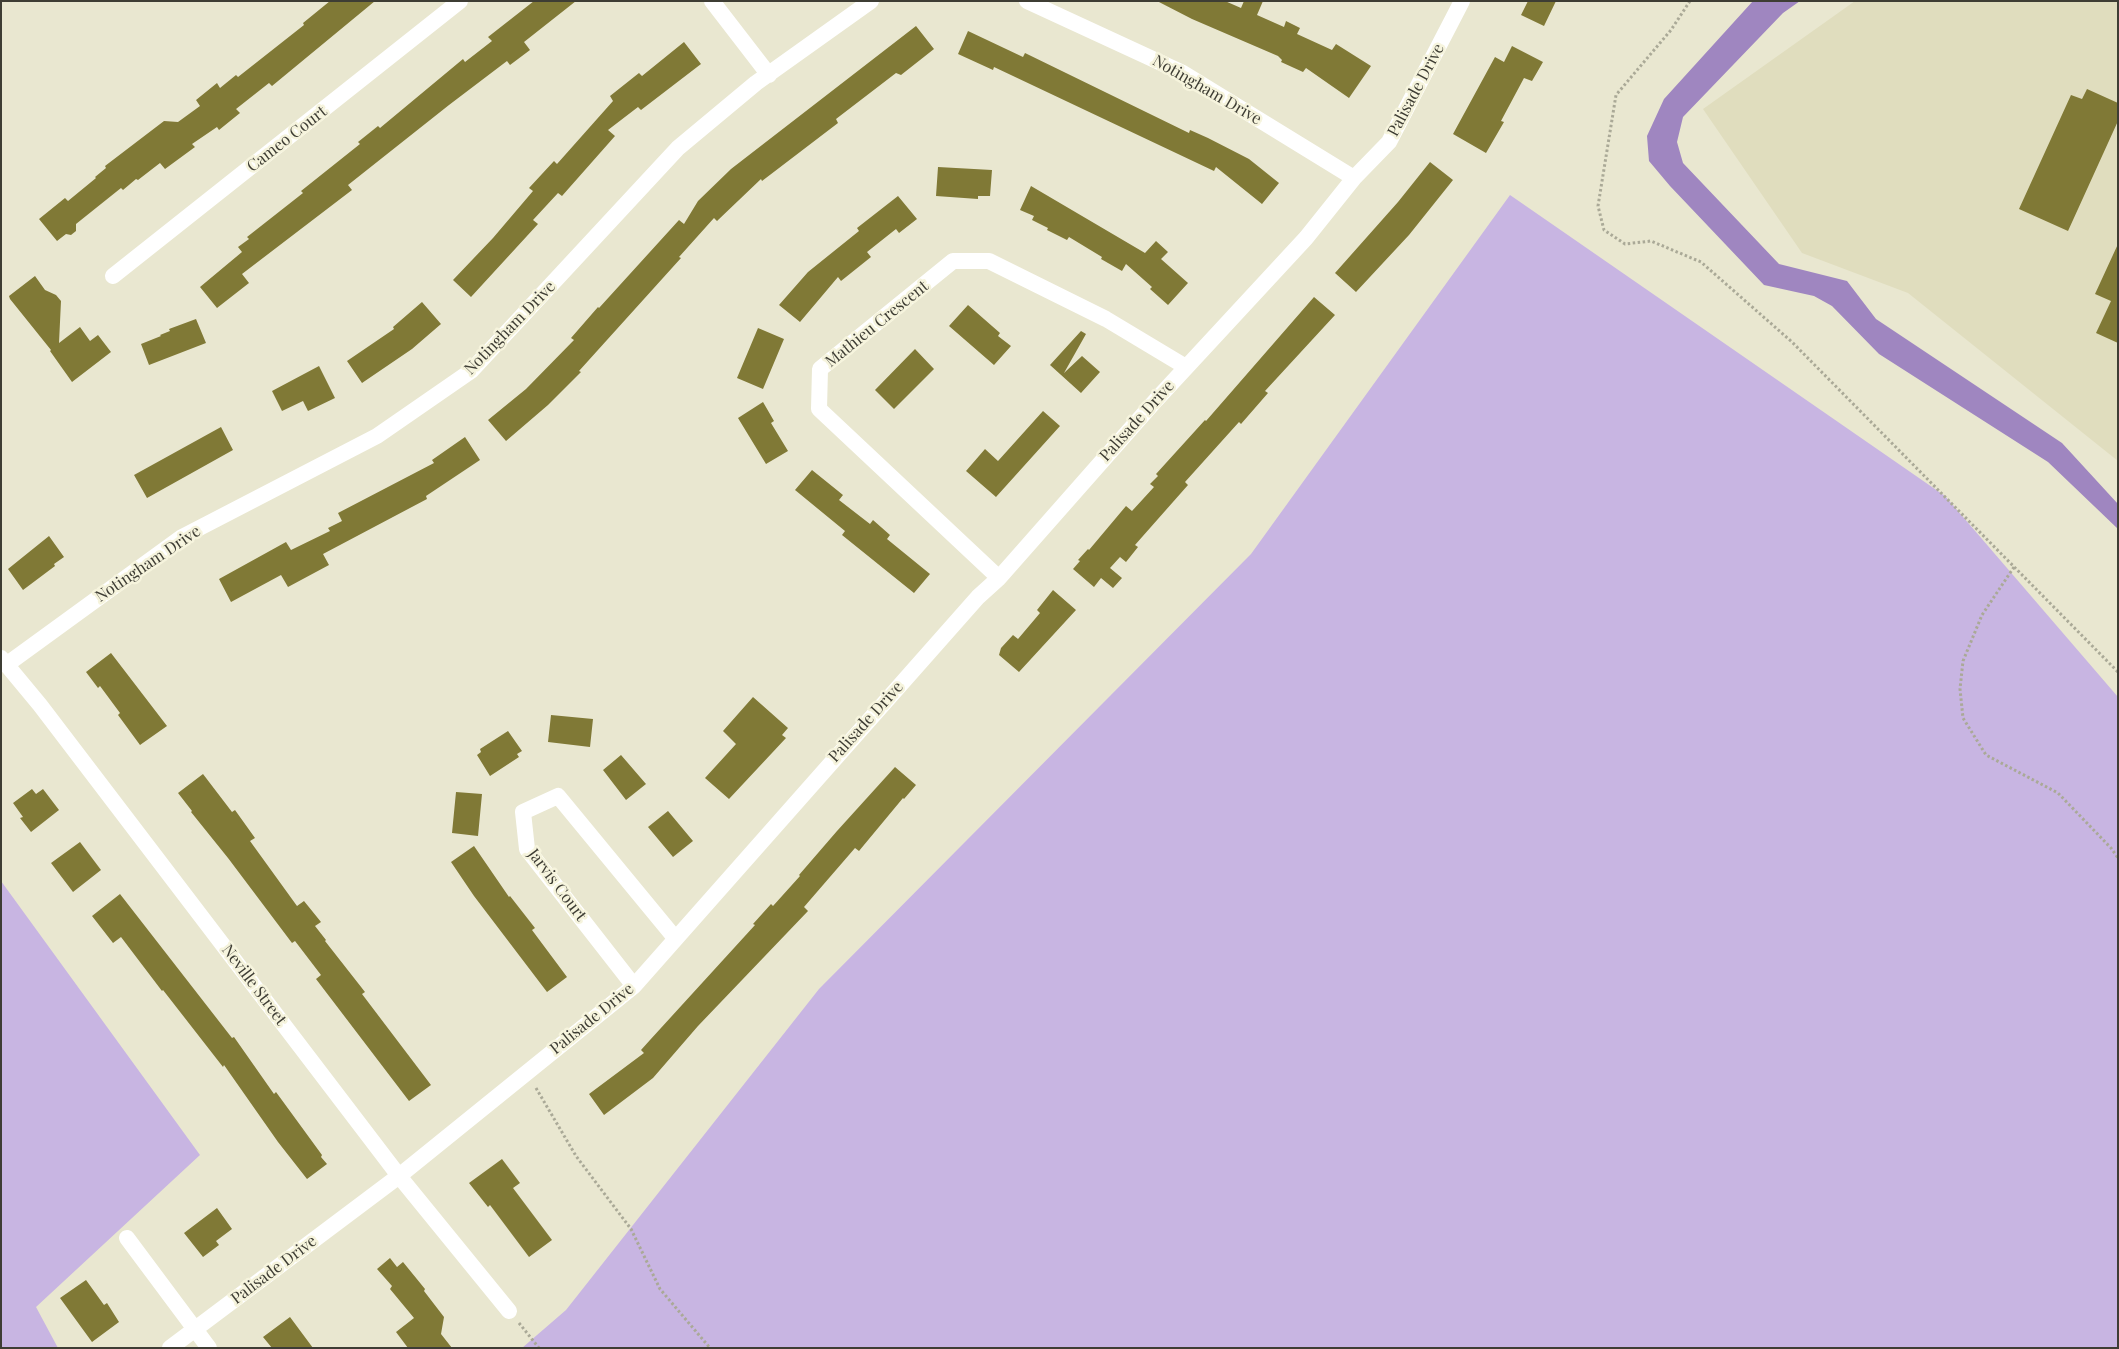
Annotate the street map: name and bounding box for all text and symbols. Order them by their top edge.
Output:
street label: Palisade Drive [1384,40,1448,140]
street label: Notingham Drive [1149,51,1265,129]
street label: Cameo Court [243,102,331,176]
street label: Notingham Drive [460,277,560,379]
street label: Mathieu Crescent [822,277,932,371]
street label: Palisade Drive [1096,377,1178,465]
street label: Notingham Drive [92,522,204,606]
street label: Palisade Drive [825,678,907,766]
street label: Jarvis Court [524,845,590,925]
street label: Neville Street [218,941,290,1029]
street label: Palisade Drive [546,979,638,1059]
street label: Palisade Drive [227,1232,321,1308]

